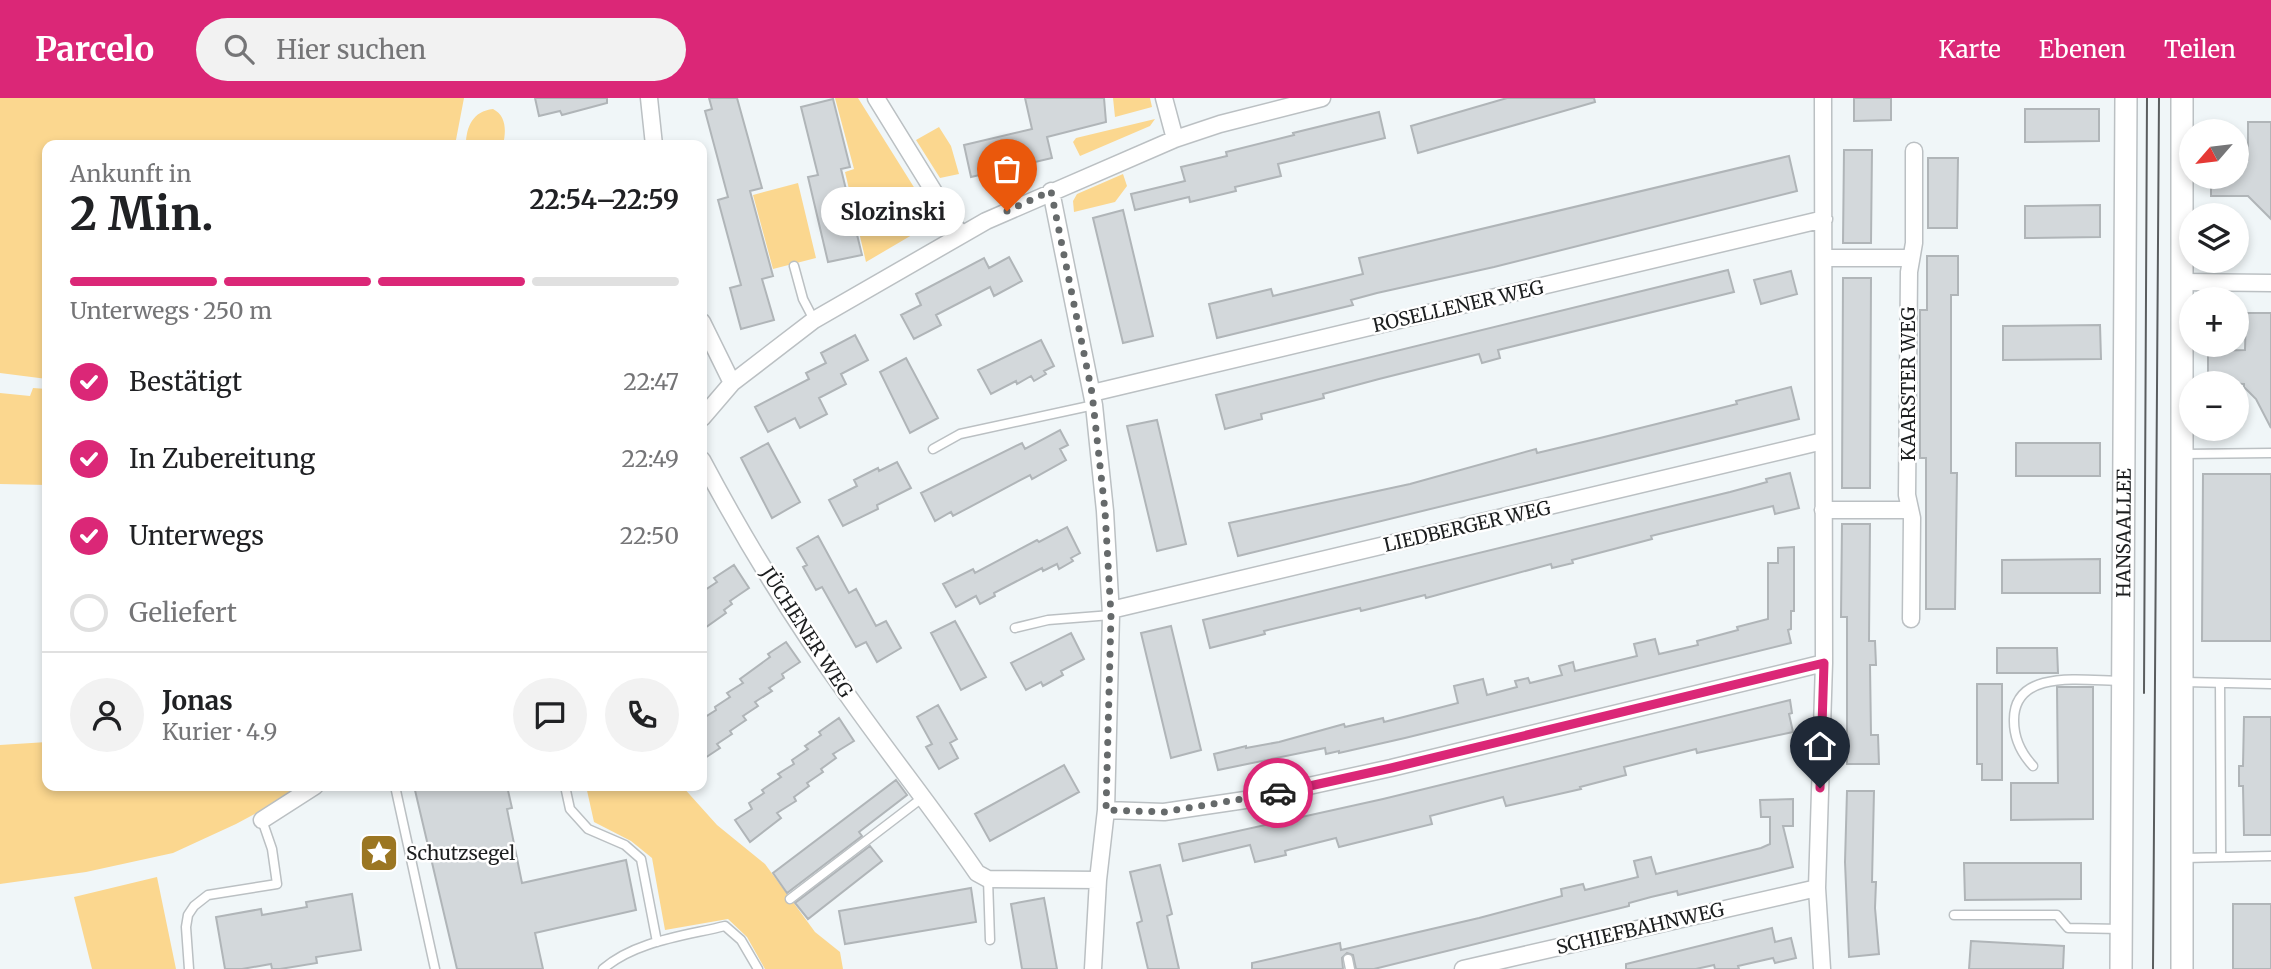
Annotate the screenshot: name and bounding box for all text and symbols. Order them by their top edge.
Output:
search box [196,18,686,81]
text: Parcelo [35,29,154,70]
icon: search [220,30,258,68]
text: Hier suchen [276,33,426,66]
text: Karte [1938,34,2001,65]
text: Ebenen [2039,34,2126,65]
text: Teilen [2164,34,2236,65]
north arrow [2179,119,2249,189]
map controls [2179,119,2249,441]
pin [977,139,1037,211]
icon: bag [988,150,1026,188]
text: Ankunft in [70,159,192,188]
text: 22:54–22:59 [529,183,679,216]
text: 2 Min. [70,185,214,243]
callout: Slozinski [822,186,965,236]
text: Slozinski [840,197,946,226]
button: layers [2179,203,2249,273]
street label: ROSELLENER WEG [1370,275,1546,337]
button: + [2179,287,2249,357]
text: Unterwegs · 250 m [70,296,272,325]
street label: KAARSTER WEG [1896,307,1920,461]
icon: check [70,363,108,401]
text: Bestätigt [129,365,242,398]
text: 22:47 [623,367,679,396]
button: − [2179,371,2249,441]
icon: check [70,440,108,478]
text: In Zubereitung [129,442,315,475]
text: 22:49 [622,444,679,473]
street label: HANSAALLEE [2111,468,2136,598]
street label: LIEDBERGER WEG [1381,495,1553,557]
icon: check [70,517,108,555]
text: Unterwegs [129,519,264,552]
text: 22:50 [620,521,679,550]
street label: JÜCHENER WEG [755,561,858,702]
text: Geliefert [129,596,237,629]
button: person [70,678,144,752]
button: chat [513,678,587,752]
button: phone [605,678,679,752]
text: Jonas [162,684,233,717]
pin [1790,716,1850,788]
text: Kurier · 4.9 [162,717,277,746]
icon: home [1801,727,1839,765]
courier [1243,758,1313,828]
icon: car [1259,774,1297,812]
place icon: Schutzsegel [358,832,400,874]
place label: Schutzsegel [406,841,515,865]
street label: SCHIEFBAHNWEG [1554,897,1727,959]

